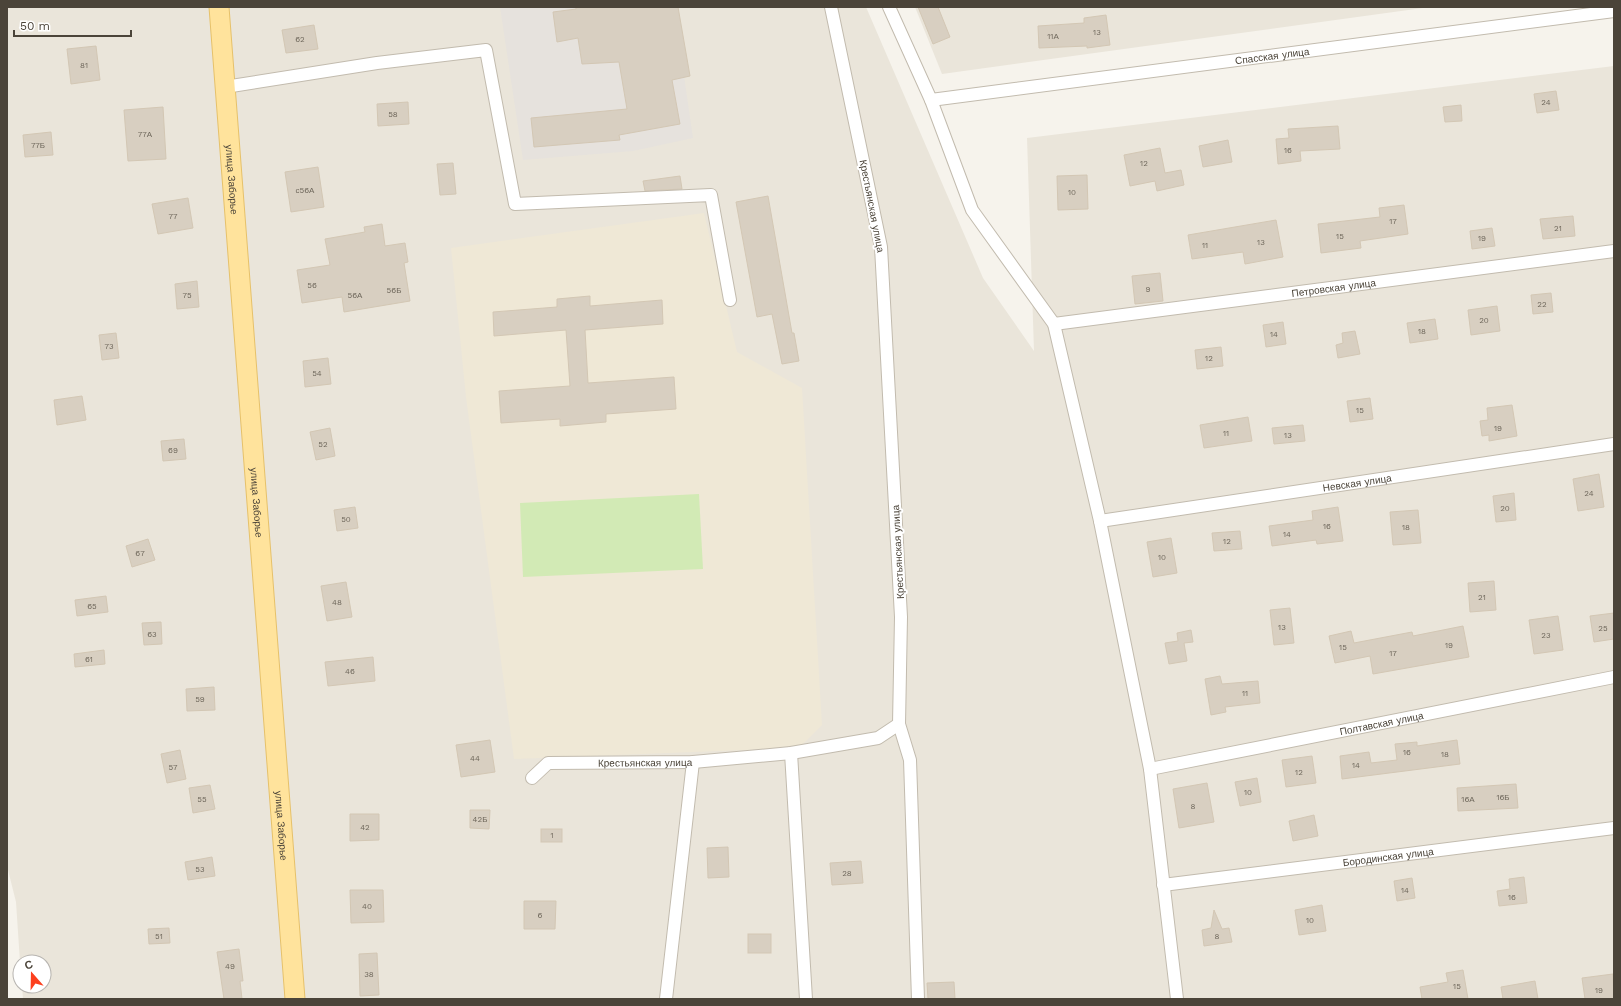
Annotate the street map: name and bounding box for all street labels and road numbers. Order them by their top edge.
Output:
street label: Спасская улица [1234,45,1310,66]
street label: улица Заборье [224,144,240,215]
street label: Крестьянская улица [858,159,886,254]
street label: Петровская улица [1291,277,1377,298]
street label: улица Заборье [249,467,265,538]
street label: Невская улица [1322,472,1393,493]
street label: Крестьянская улица [890,504,906,599]
street label: Полтавская улица [1339,709,1425,737]
street label: Крестьянская улица [598,757,693,768]
street label: улица Заборье [274,790,290,861]
street label: Бородинская улица [1342,845,1435,868]

